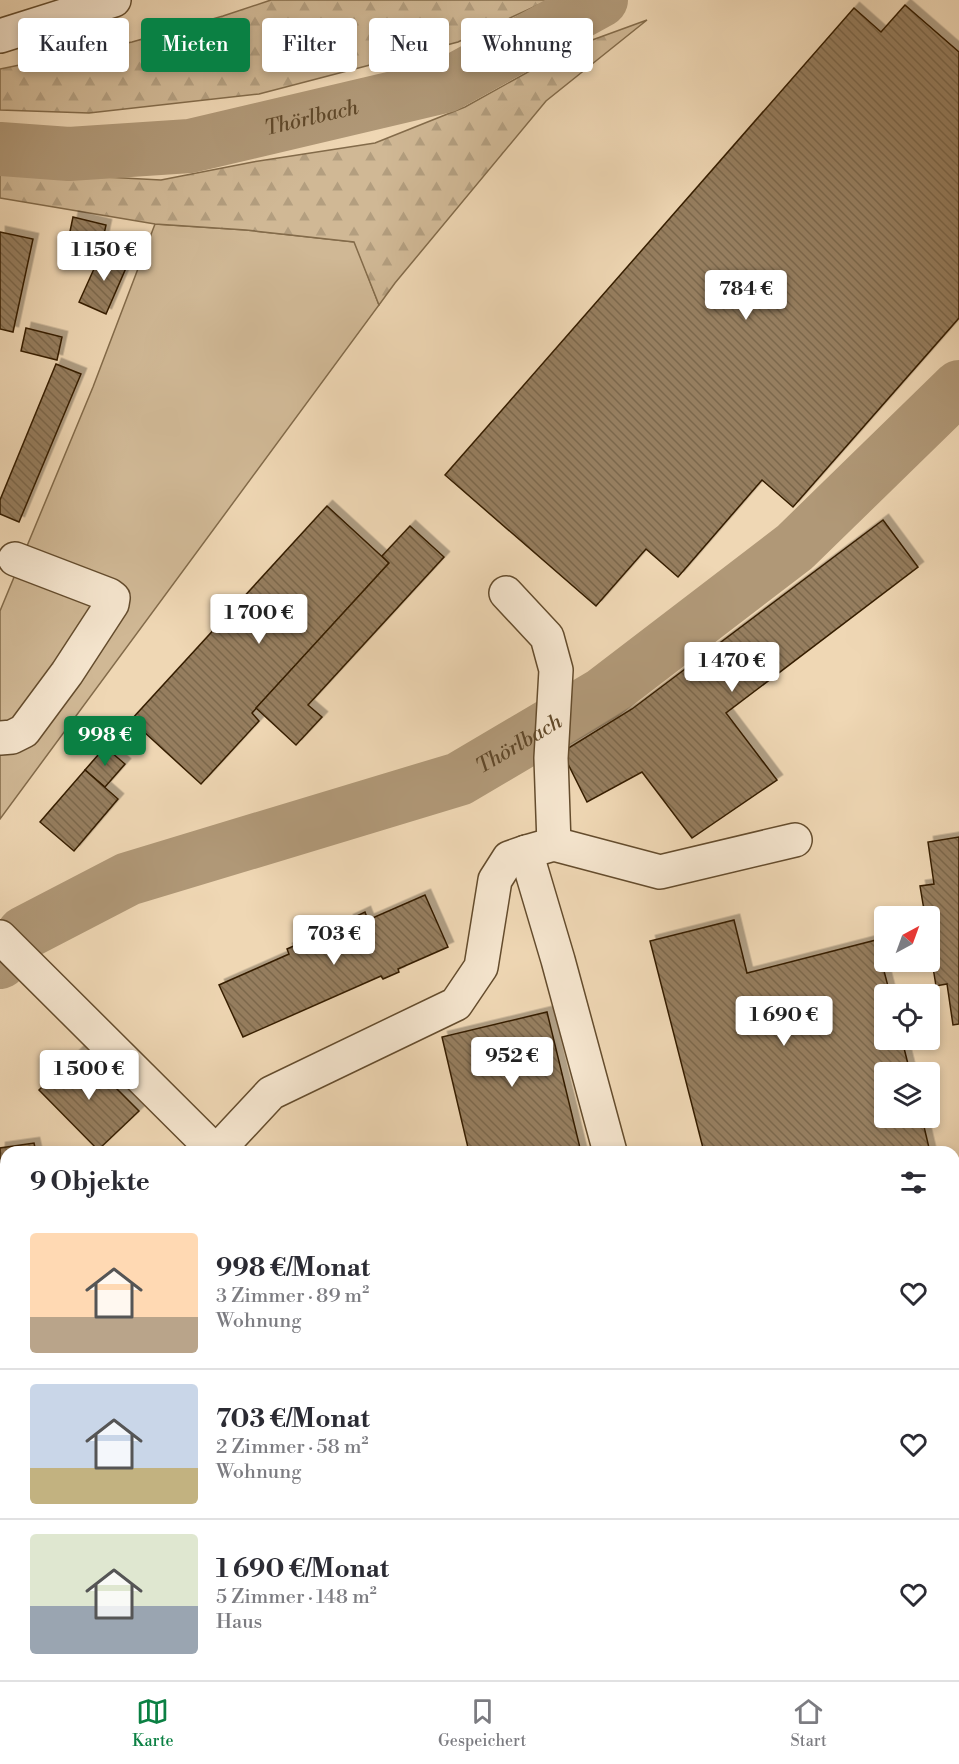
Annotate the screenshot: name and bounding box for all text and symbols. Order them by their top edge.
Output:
chip: Kaufen [18,18,129,72]
chip: Mieten [141,18,250,72]
chip: Filter [262,18,357,72]
chip: Neu [369,18,449,72]
chip: Wohnung [461,18,593,72]
water label: Thörlbach [262,95,361,142]
pin: 1 150 € [49,231,159,282]
text: 1 150 € [71,238,137,263]
pin: 784 € [704,270,788,321]
text: 784 € [719,277,773,302]
pin: 1 700 € [204,594,314,645]
text: 1 700 € [224,601,294,626]
pin: 1 470 € [677,642,787,693]
text: 1 470 € [698,649,766,674]
water label: Thörlbach [471,709,567,780]
pin: 998 € [63,716,147,767]
text: 998 € [78,723,132,748]
north arrow [874,906,940,972]
map controls [874,906,940,1128]
pin: 703 € [292,915,376,966]
text: 703 € [307,922,361,947]
button: locate [874,984,940,1050]
pin: 1 690 € [729,996,839,1047]
text: 1 690 € [750,1003,818,1028]
pin: 952 € [470,1037,554,1088]
text: 952 € [485,1044,539,1069]
pin: 1 500 € [34,1050,144,1101]
text: 1 500 € [54,1057,124,1082]
button: layers [874,1062,940,1128]
text: 9 Objekte [30,1166,150,1198]
icon: filters [897,1166,930,1199]
text: 998 €/Monat [216,1252,370,1284]
icon: home [78,1257,150,1329]
icon: heart [897,1277,930,1310]
text: 3 Zimmer · 89 m² [216,1284,369,1309]
text: Wohnung [216,1309,302,1334]
text: 703 €/Monat [216,1403,370,1435]
icon: home [78,1408,150,1480]
icon: heart [897,1428,930,1461]
text: 2 Zimmer · 58 m² [216,1435,368,1460]
text: Wohnung [216,1460,302,1485]
text: 1 690 €/Monat [216,1553,389,1585]
icon: home [78,1558,150,1630]
icon: heart [897,1578,930,1611]
text: 5 Zimmer · 148 m² [216,1585,377,1610]
text: Haus [216,1610,262,1635]
tab: Karte [132,1695,174,1751]
tab: Gespeichert [438,1695,526,1751]
tab: Start [791,1695,827,1751]

